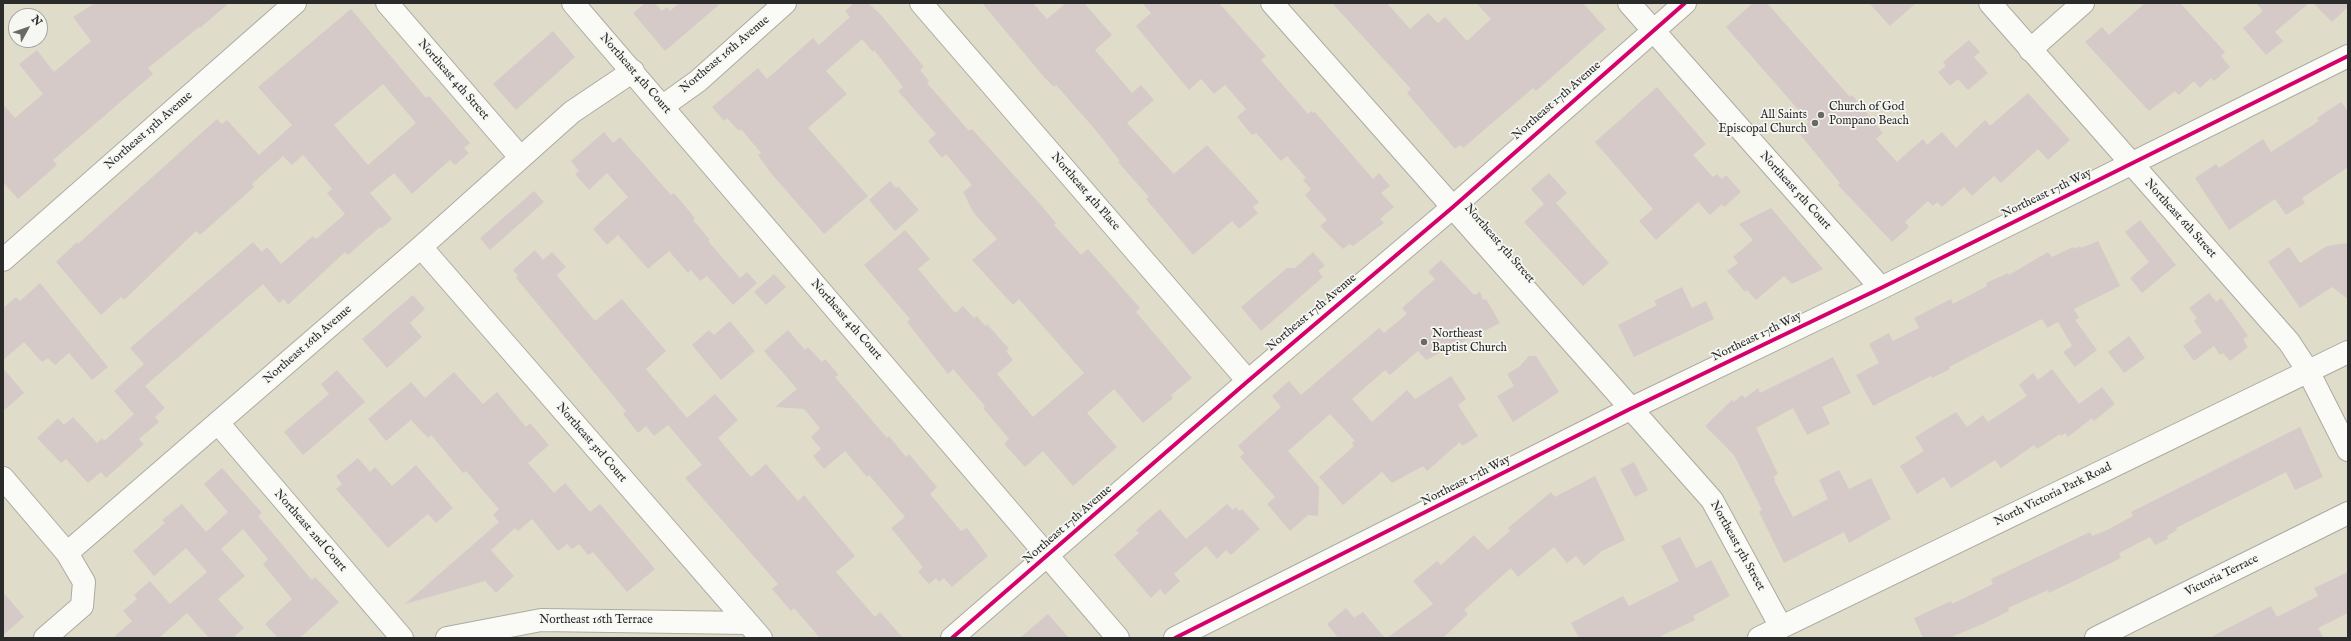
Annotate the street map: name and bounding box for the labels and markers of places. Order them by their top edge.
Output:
place label: Church of God Pompano Beach [1829,101,1909,129]
place label: All Saints Episcopal Church [1719,109,1807,137]
marker: Church of God Pompano Beach [1816,110,1826,120]
marker: All Saints Episcopal Church [1810,118,1820,128]
place label: Northeast Baptist Church [1432,328,1507,356]
marker: Northeast Baptist Church [1419,337,1429,347]

